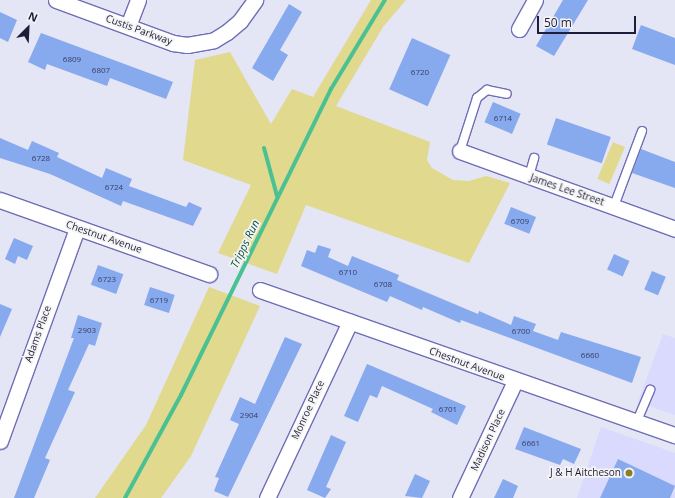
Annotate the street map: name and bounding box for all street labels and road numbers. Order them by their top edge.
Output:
street label: Custis Parkway [104,12,174,48]
street label: James Lee Street [528,172,606,208]
street label: Chestnut Avenue [64,218,144,256]
street label: Adams Place [22,304,54,364]
street label: Chestnut Avenue [428,345,506,383]
street label: Monroe Place [289,378,327,442]
street label: Madison Place [468,407,508,473]

